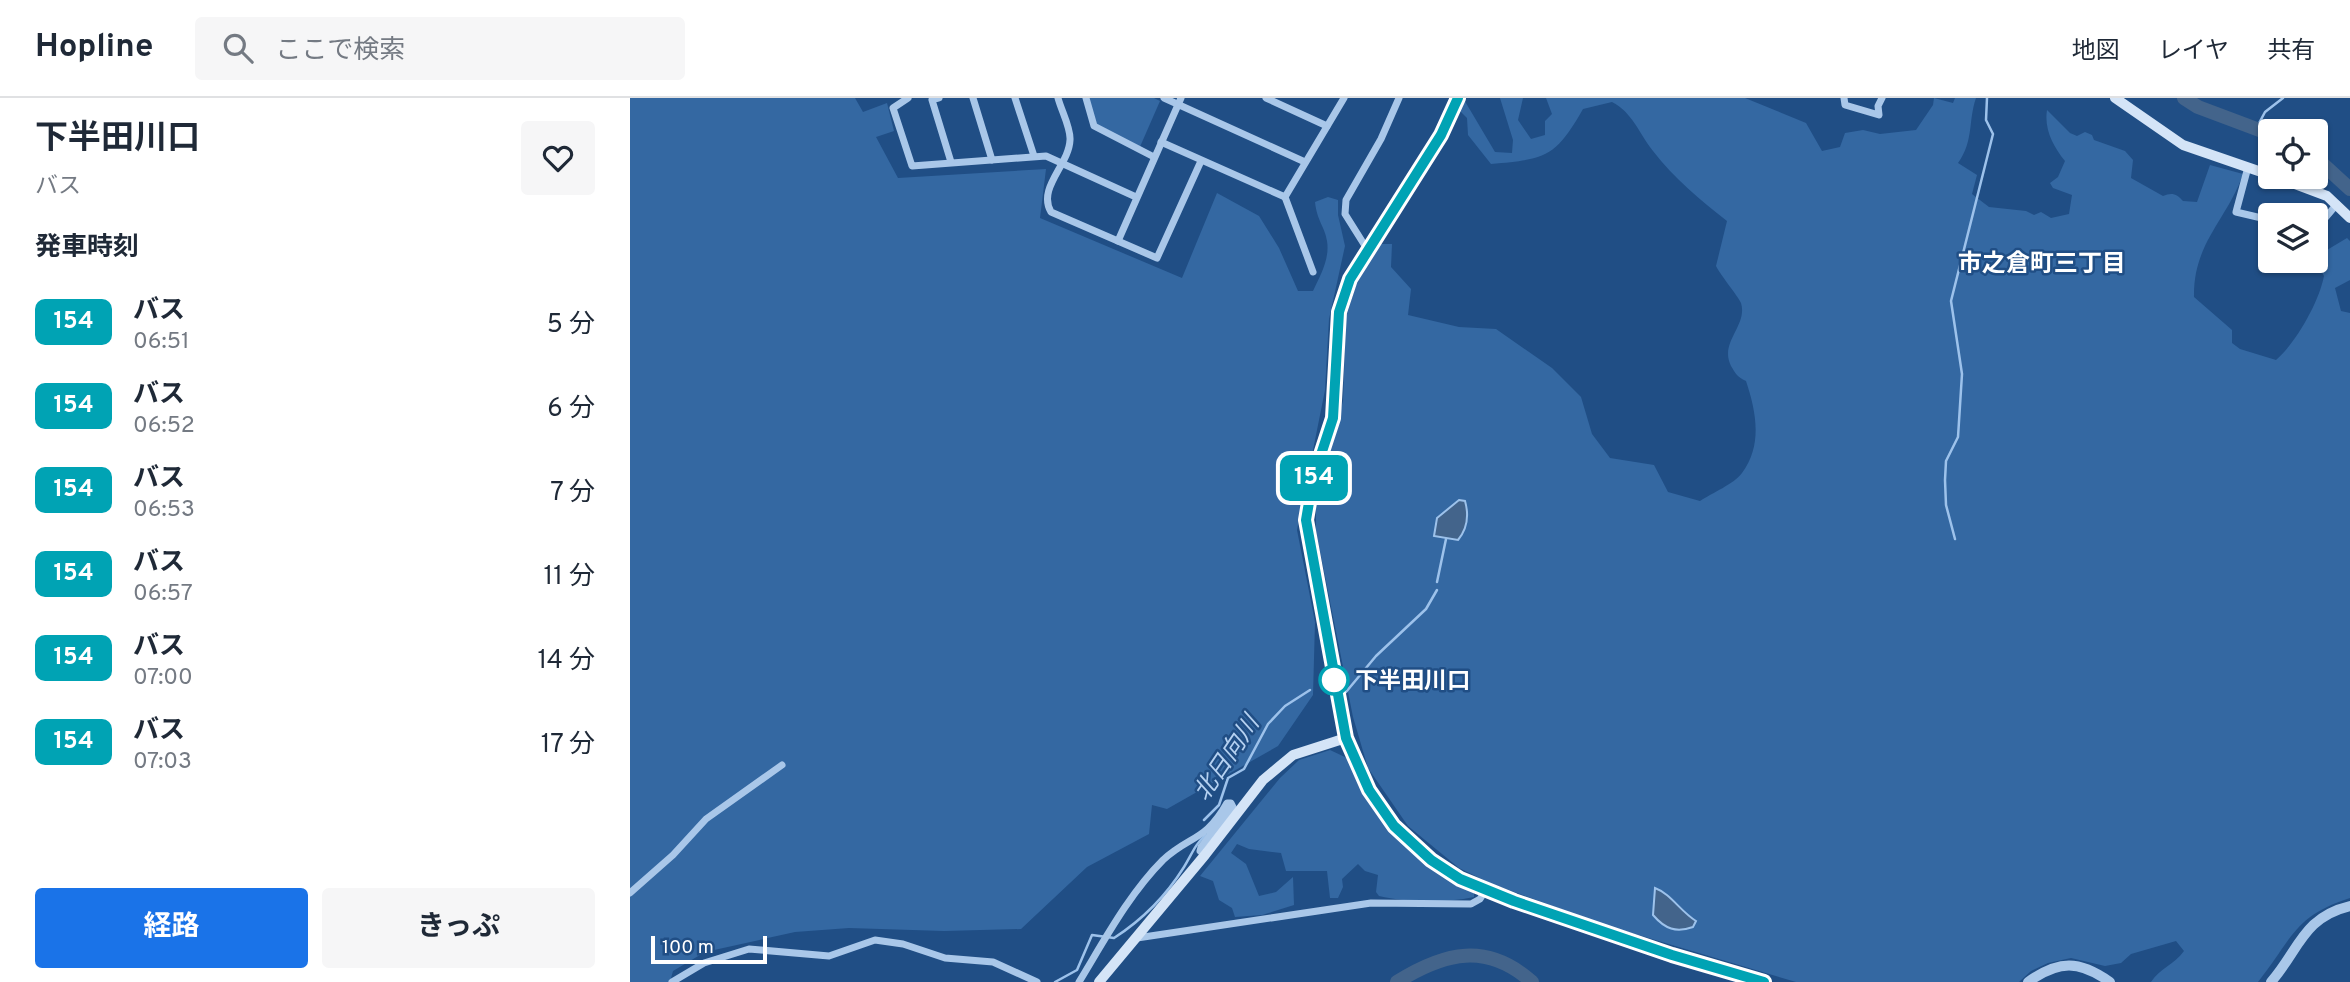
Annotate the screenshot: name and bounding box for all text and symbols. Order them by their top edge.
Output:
search box [195,17,685,80]
text: Hopline [35,27,153,69]
icon: search [219,29,257,67]
text: ここで検索 [275,35,405,68]
text: 地図 [2072,37,2120,67]
text: レイヤ [2158,37,2229,67]
text: 共有 [2267,37,2315,67]
text: 下半田川口 [35,119,200,161]
map controls [2258,119,2328,273]
button: locate [2258,119,2328,189]
button: heart [521,121,595,195]
text: バス [35,173,81,202]
button: layers [2258,203,2328,273]
text: 発車時刻 [35,232,139,265]
district label: 市之倉町三丁目 [1958,250,2126,280]
text: バス [133,295,185,328]
text: 154 [53,307,94,337]
text: 5 分 [547,309,595,342]
text: 06:51 [133,328,190,357]
text: バス [133,379,185,412]
text: 154 [53,391,94,421]
text: 6 分 [547,393,595,426]
text: 06:52 [133,412,195,441]
line badge: 154 [1274,455,1354,501]
text: バス [133,463,185,496]
text: 154 [1294,463,1334,493]
text: 154 [53,475,94,505]
text: 7 分 [550,477,595,510]
text: 06:53 [133,496,195,525]
text: バス [133,547,185,580]
text: 154 [53,559,94,589]
text: 11 分 [543,561,595,594]
text: 06:57 [133,580,193,609]
text: バス [133,631,185,664]
text: 154 [53,643,94,673]
text: 14 分 [538,645,595,678]
text: 07:00 [133,664,193,693]
marker: 下半田川口 [1319,665,1349,695]
place label: 下半田川口 [1355,668,1470,697]
water label: 北日向川 [1188,708,1269,807]
text: バス [133,715,185,748]
text: 154 [53,727,94,757]
text: 17 分 [541,729,595,762]
text: 07:03 [133,748,192,777]
button: 経路 [35,888,308,968]
button: きっぷ [322,888,595,968]
scale bar [651,933,766,965]
text: 100 m [662,936,714,960]

